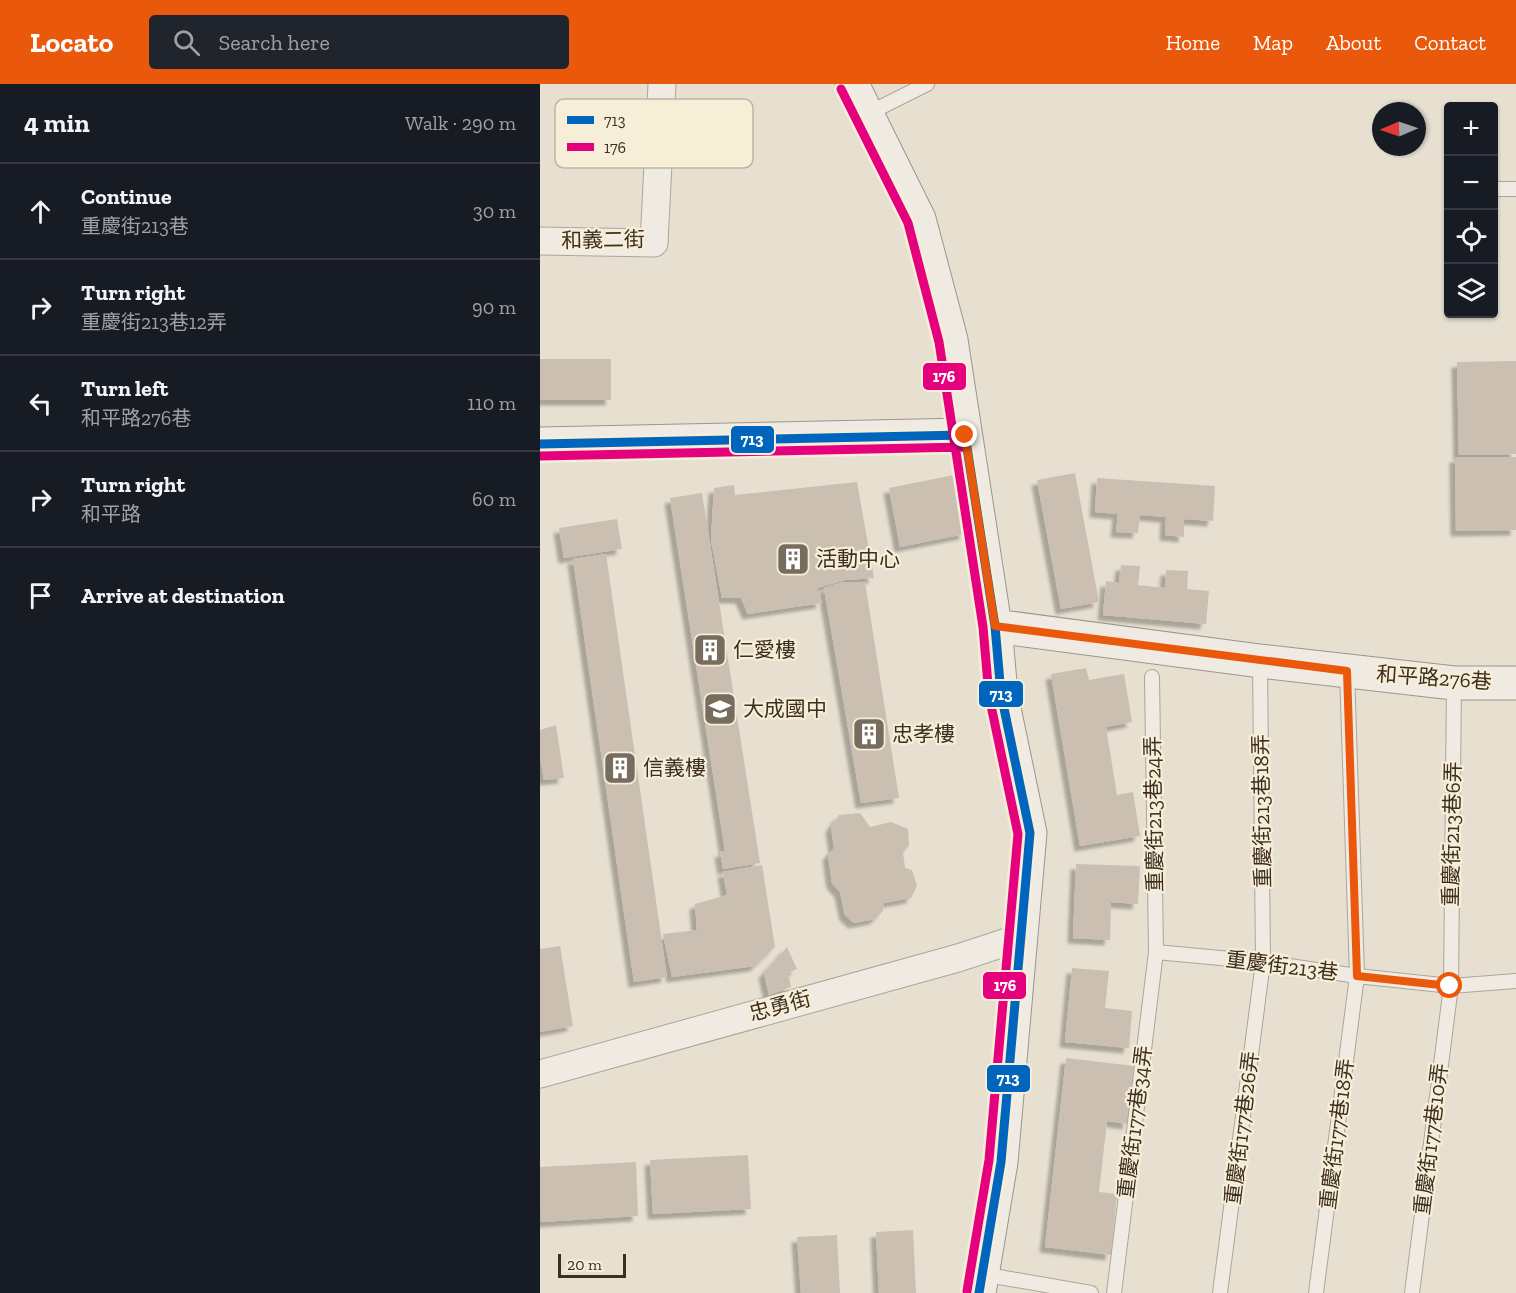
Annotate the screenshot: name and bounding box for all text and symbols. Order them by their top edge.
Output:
search box [149,15,569,69]
text: Locato [30,26,113,59]
icon: search [170,26,203,59]
text: Search here [218,29,330,56]
text: Home [1166,30,1220,55]
text: Map [1253,30,1293,55]
text: About [1326,30,1381,55]
text: Contact [1414,30,1486,55]
legend [555,99,753,168]
north arrow [1372,102,1426,156]
map controls [1444,102,1498,318]
button: + [1444,102,1498,156]
text: 4 min [24,107,90,139]
text: Walk · 290 m [405,111,516,135]
text: 713 [604,111,626,130]
text: 176 [604,138,626,157]
button: − [1444,156,1498,210]
text: Continue [81,183,172,210]
icon: ahead [24,195,57,228]
text: 30 m [473,199,516,223]
button: locate [1444,210,1498,264]
text: 重慶街213巷 [81,214,189,238]
street label: 和義二街 [561,226,645,253]
button: layers [1444,264,1498,318]
text: Turn right [81,279,185,306]
icon: right [24,291,57,324]
text: 90 m [472,295,516,319]
text: 重慶街213巷12弄 [81,310,227,334]
line badge: 176 [922,362,967,391]
text: 176 [933,367,956,386]
text: Turn left [81,375,168,402]
icon: left [24,387,57,420]
text: 110 m [467,391,516,415]
text: 和平路276巷 [81,406,191,430]
route end [951,421,977,447]
line badge: 713 [730,425,775,454]
text: 713 [741,430,764,449]
text: Turn right [81,471,185,498]
icon: right [24,483,57,516]
text: 60 m [472,487,516,511]
text: 和平路 [81,502,141,526]
building icon: 活動中心 [775,541,811,577]
place label: 活動中心 [816,546,900,571]
icon: arrive [24,579,57,612]
text: Arrive at destination [81,582,284,609]
building icon: 仁愛樓 [692,632,728,668]
place label: 仁愛樓 [733,637,796,662]
street label: 和平路276巷 [1375,661,1493,694]
line badge: 713 [978,680,1024,708]
text: 713 [990,685,1013,704]
school or university icon: 大成國中 [702,691,738,727]
place label: 大成國中 [743,696,827,721]
building icon: 忠孝樓 [851,716,887,752]
place label: 忠孝樓 [892,721,955,746]
street label: 重慶街213巷18弄 [1248,734,1275,888]
street label: 重慶街213巷24弄 [1140,736,1167,892]
building icon: 信義樓 [602,750,638,786]
place label: 信義樓 [643,755,706,780]
street label: 重慶街213巷6弄 [1438,761,1465,907]
street label: 重慶街213巷 [1224,946,1340,985]
line badge: 176 [982,971,1027,1000]
route start [1436,972,1462,998]
text: 176 [994,976,1017,995]
street label: 忠勇街 [746,985,814,1026]
street label: 重慶街177巷34弄 [1113,1044,1156,1200]
street label: 重慶街177巷26弄 [1220,1050,1263,1206]
street label: 重慶街177巷18弄 [1315,1057,1358,1211]
street label: 重慶街177巷10弄 [1409,1062,1452,1216]
line badge: 713 [986,1064,1031,1093]
text: 713 [997,1069,1020,1088]
scale bar [558,1251,626,1278]
text: 20 m [567,1255,602,1274]

